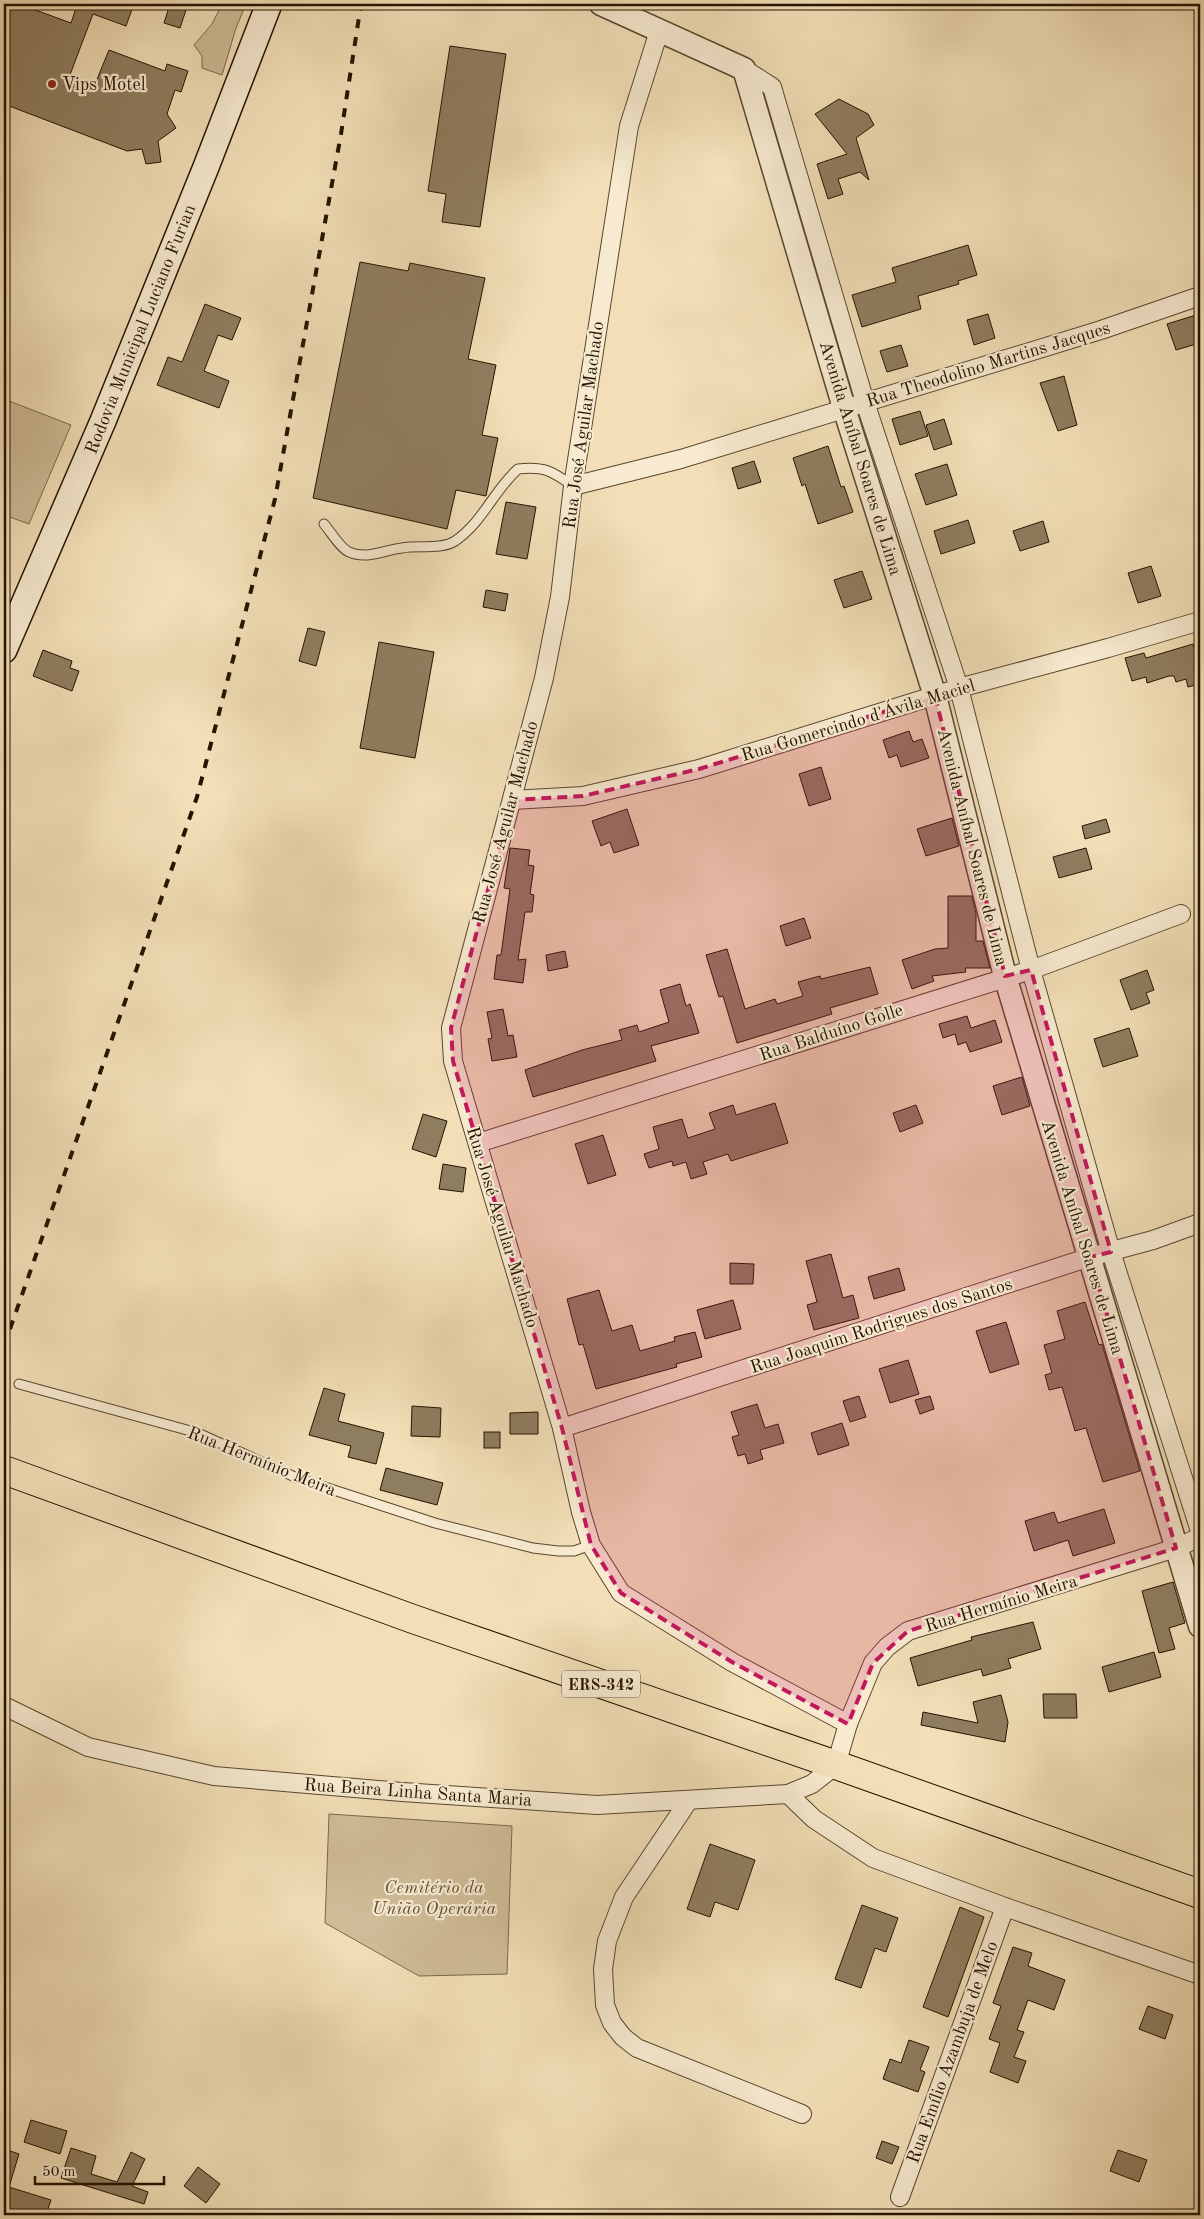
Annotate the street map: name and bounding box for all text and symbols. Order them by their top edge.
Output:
place label: Vips Motel [62,76,146,94]
marker: Vips Motel [46,78,58,90]
street label: Rodovia Municipal Luciano Furian [82,202,199,457]
street label: Rua Theodolino Martins Jacques [864,319,1113,411]
street label: Rua José Aguilar Machado [561,320,607,530]
street label: Avenida Aníbal Soares de Lima [816,339,904,578]
street label: Rua Gomercindo d'Ávila Maciel [738,673,977,765]
street label: Rua José Aguilar Machado [470,719,542,926]
street label: Avenida Aníbal Soares de Lima [934,727,1010,968]
street label: Rua Balduíno Golle [757,1001,905,1065]
street label: Avenida Aníbal Soares de Lima [1038,1118,1126,1357]
street label: Rua José Aguilar Machado [463,1125,541,1330]
street label: Rua Joaquim Rodrigues dos Santos [748,1275,1015,1377]
street label: Rua Hermínio Meira [185,1424,339,1500]
street label: Rua Hermínio Meira [923,1572,1080,1636]
road number: ERS-342 [562,1670,640,1698]
street label: Rua Beira Linha Santa Maria [303,1776,533,1810]
park label: Cemitério da União Operária [372,1879,496,1918]
street label: Rua Emílio Azambuja de Melo [904,1939,1002,2166]
scale bar [35,2154,164,2186]
text: 50 m [42,2165,76,2180]

